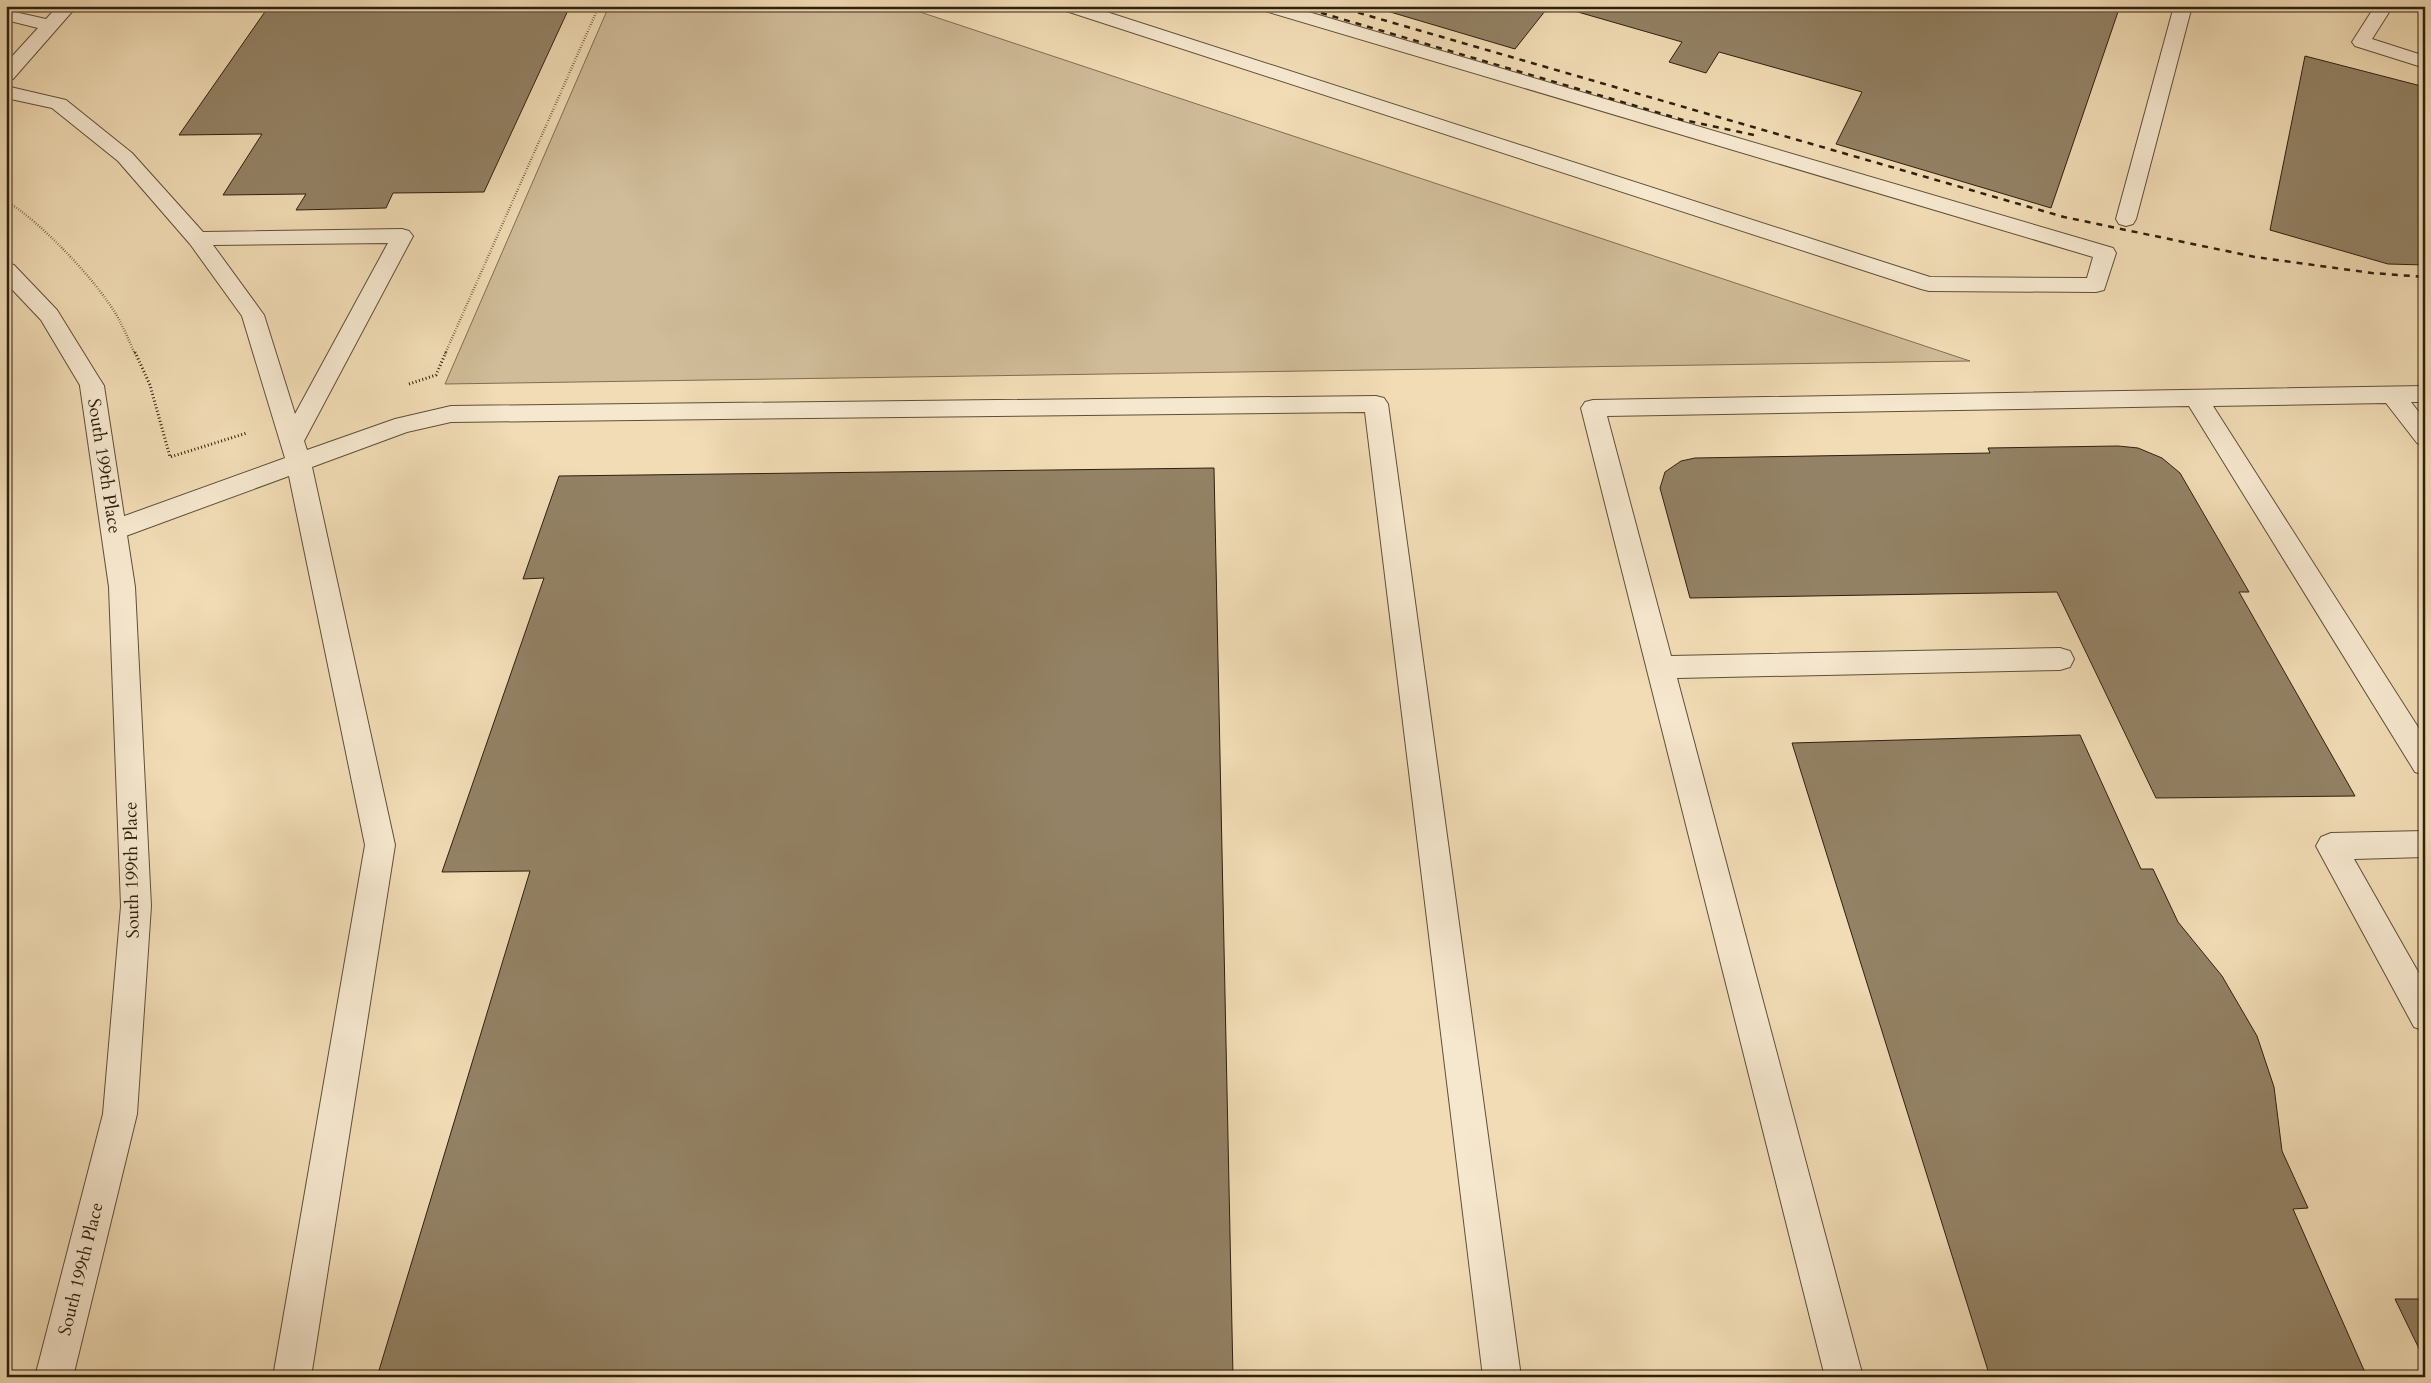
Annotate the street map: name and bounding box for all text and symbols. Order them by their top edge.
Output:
street label: South 199th Place [81,397,127,535]
street label: South 199th Place [118,802,146,938]
street label: South 199th Place [52,1200,110,1338]

